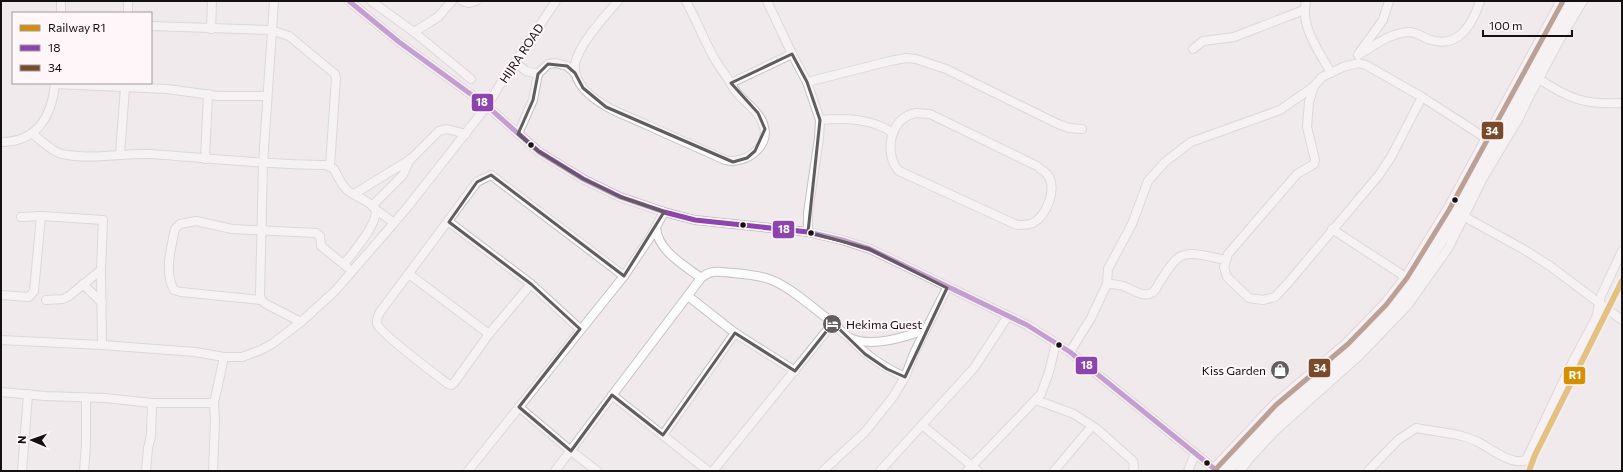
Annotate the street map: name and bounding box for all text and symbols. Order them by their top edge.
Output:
legend [12,12,152,84]
scale bar [1483,12,1572,38]
text: 100 m [1489,18,1523,32]
text: Railway R1 [48,20,106,34]
street label: HIJRA ROAD [496,20,547,86]
text: 18 [48,40,60,54]
text: 34 [48,60,62,74]
line badge: 18 [471,93,494,112]
text: 18 [476,95,488,108]
line badge: 34 [1481,121,1504,140]
text: 34 [1485,124,1499,137]
unlabelled marker [526,140,536,150]
unlabelled marker [1450,195,1460,205]
unlabelled marker [738,220,748,230]
line badge: 18 [772,220,795,239]
text: 18 [778,222,790,235]
unlabelled marker [806,228,816,238]
hotel icon: Hekima Guest [821,313,843,335]
place label: Hekima Guest [846,317,922,331]
unlabelled marker [1054,340,1064,350]
line badge: 18 [1075,356,1098,375]
text: 18 [1081,358,1093,371]
line badge: 34 [1308,358,1331,378]
shop icon: Kiss Garden [1269,359,1291,381]
text: 34 [1313,361,1327,374]
place label: Kiss Garden [1202,363,1266,377]
line badge: R1 [1563,366,1586,385]
text: R1 [1569,368,1581,381]
north arrow [12,420,52,460]
text: N [15,435,28,444]
unlabelled marker [1202,458,1212,468]

